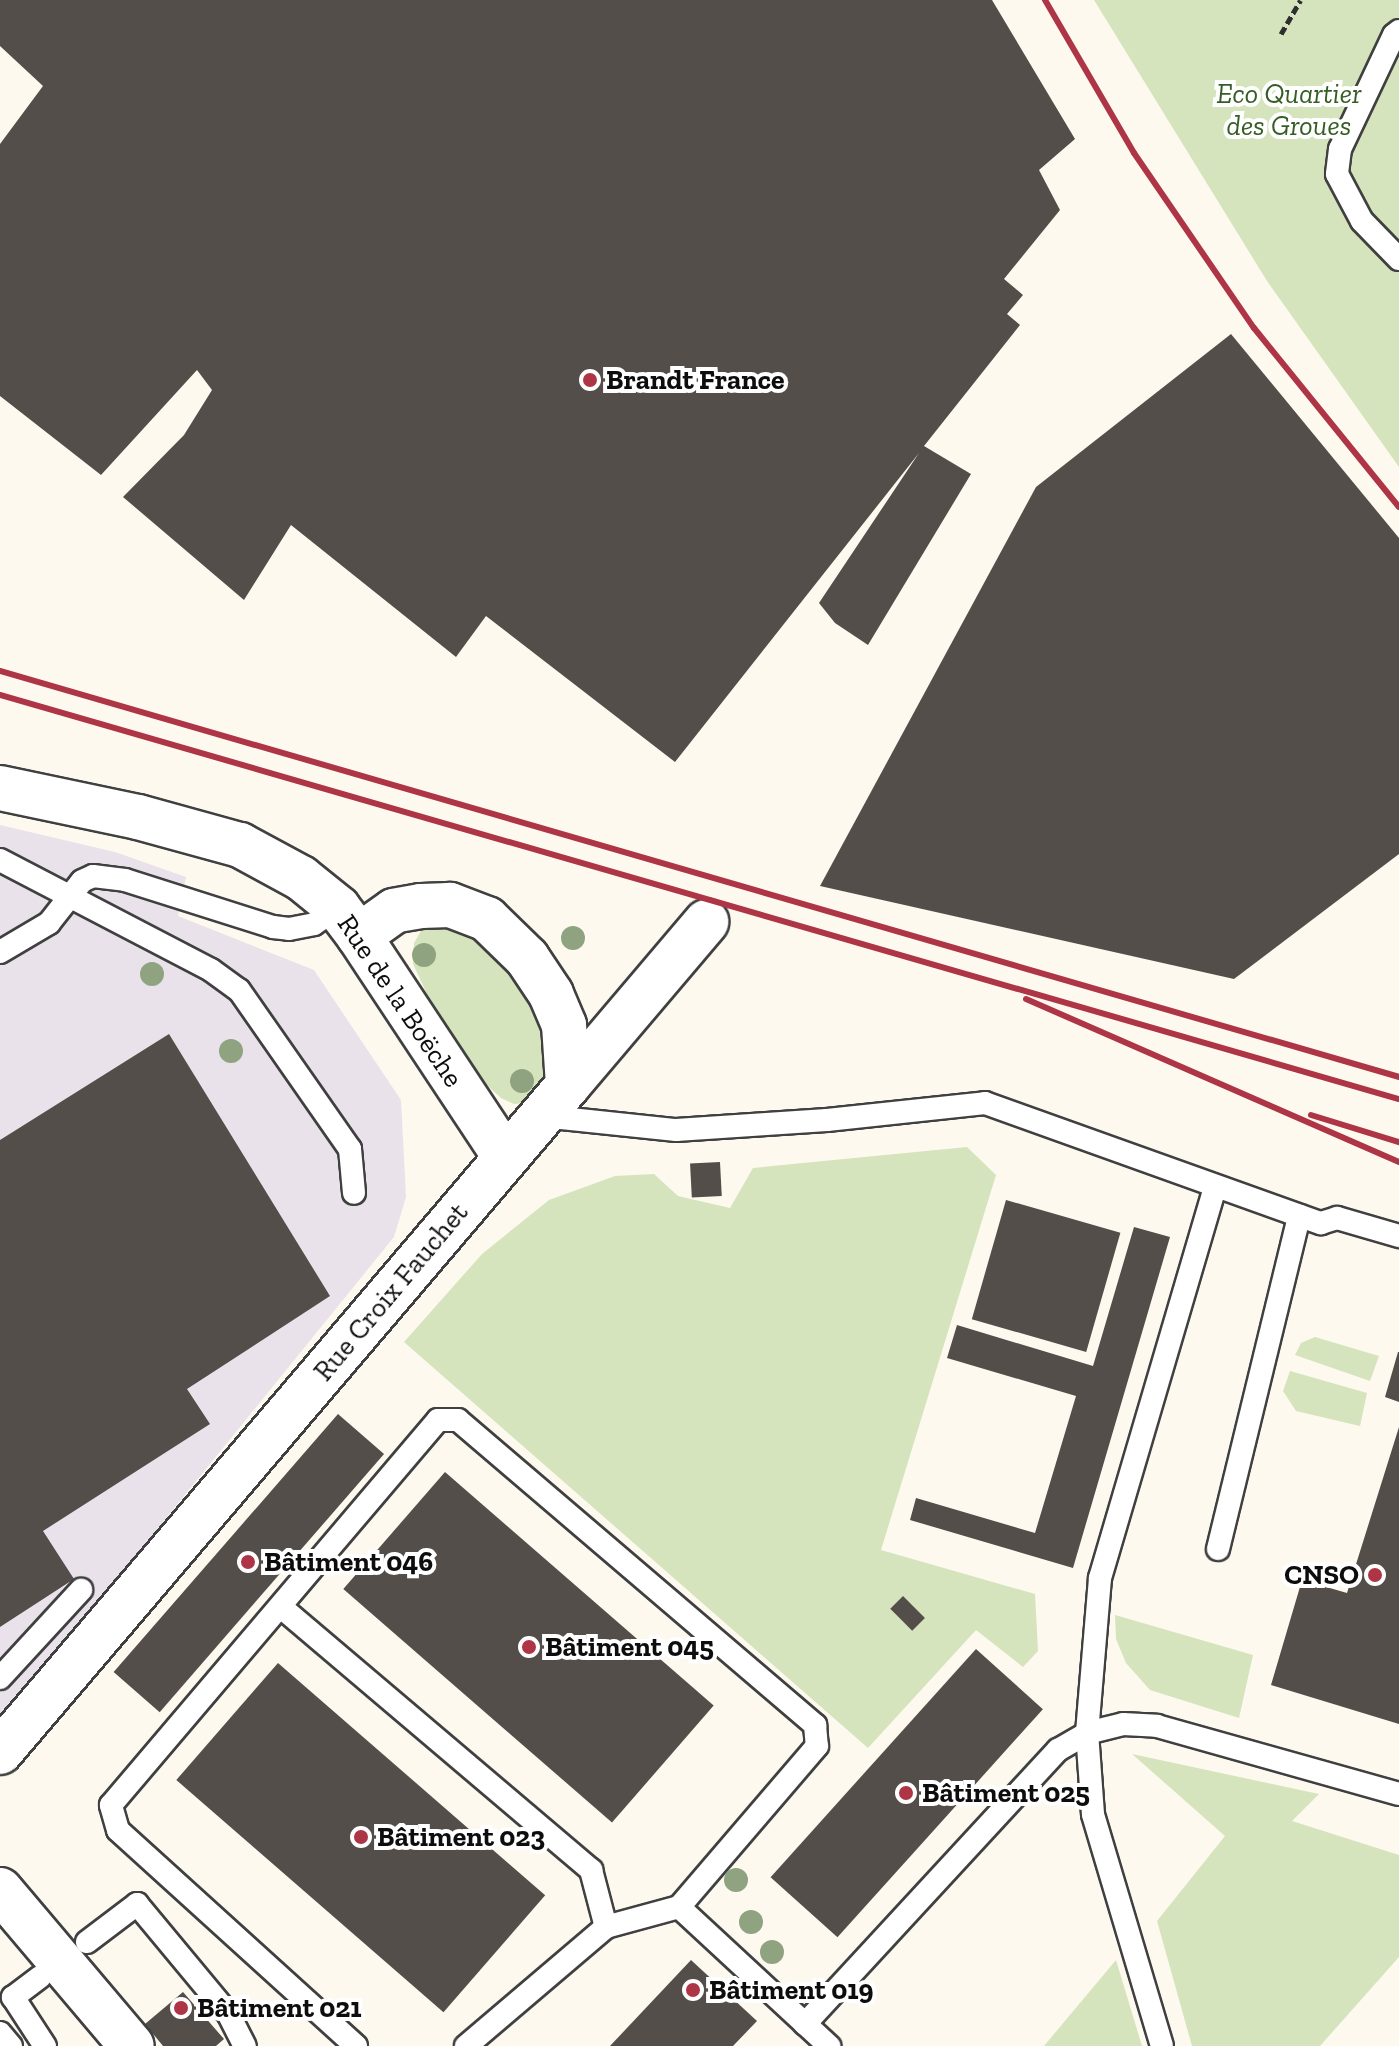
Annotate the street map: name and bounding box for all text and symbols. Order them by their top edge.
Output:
park label: Eco Quartier des Groues [1216,77,1362,143]
place label: Brandt France [606,363,785,397]
marker: Brandt France [581,371,599,389]
street label: Rue de la Boëche [330,908,470,1094]
street label: Rue Croix Fauchet [307,1196,475,1388]
place label: Bâtiment 046 [264,1545,433,1579]
marker: Bâtiment 046 [239,1553,257,1571]
place label: CNSO [1284,1558,1359,1592]
marker: CNSO [1366,1566,1384,1584]
place label: Bâtiment 045 [545,1630,714,1664]
marker: Bâtiment 045 [520,1638,538,1656]
place label: Bâtiment 025 [922,1776,1090,1810]
marker: Bâtiment 025 [897,1784,915,1802]
place label: Bâtiment 023 [377,1820,545,1854]
marker: Bâtiment 023 [352,1828,370,1846]
place label: Bâtiment 019 [709,1973,874,2007]
marker: Bâtiment 019 [684,1981,702,1999]
place label: Bâtiment 021 [197,1991,362,2025]
marker: Bâtiment 021 [172,1999,190,2017]

